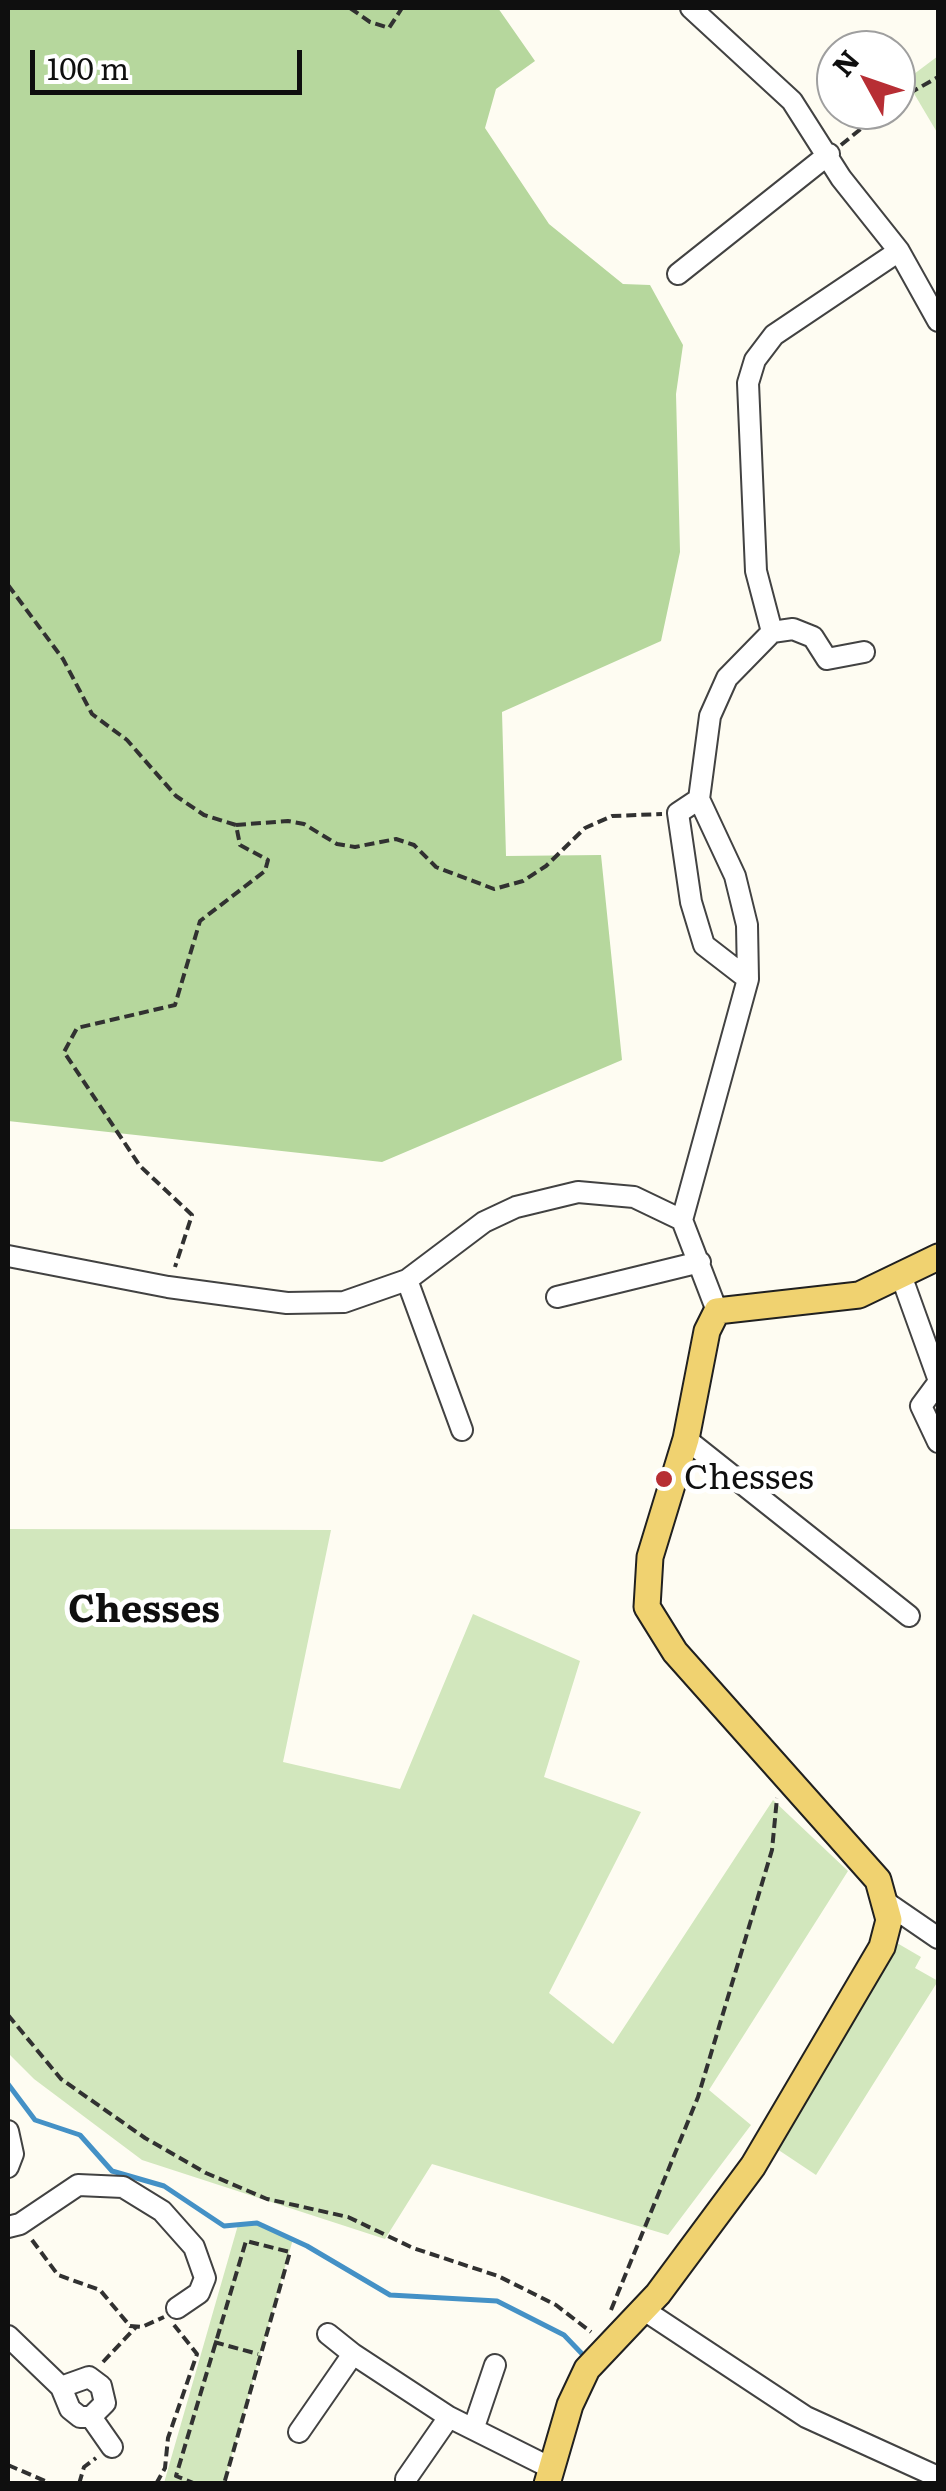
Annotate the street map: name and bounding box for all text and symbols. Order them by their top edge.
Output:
scale bar [35,30,308,92]
north arrow [816,30,916,130]
text: N [821,40,868,85]
text: 100 m [47,45,129,89]
place label: Chesses [684,1458,814,1500]
marker: Chesses [653,1468,675,1490]
district label: Chesses [68,1588,220,1634]

